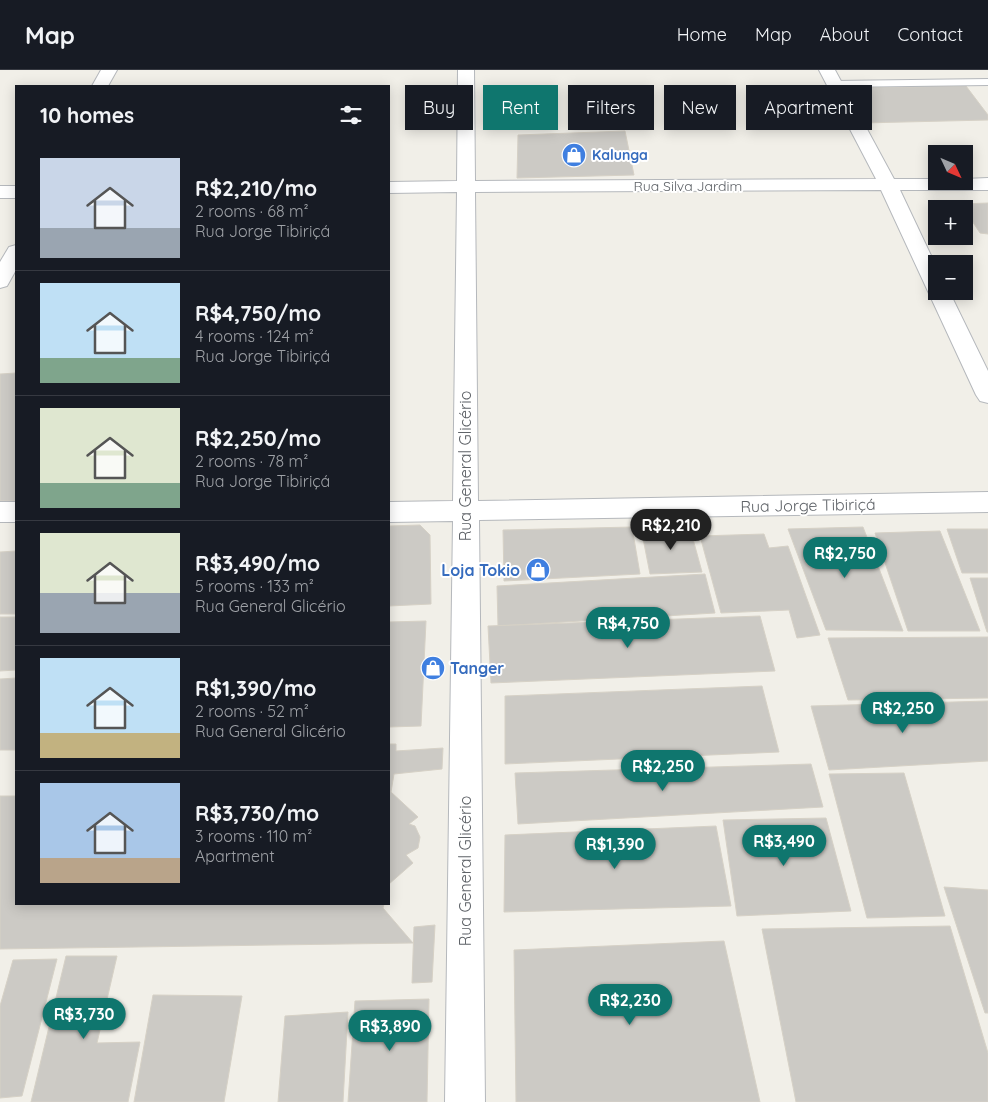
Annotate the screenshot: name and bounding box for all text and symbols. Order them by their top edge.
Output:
text: Map [25,20,75,50]
text: Home [677,23,727,46]
text: Map [755,23,792,46]
text: About [820,23,870,46]
text: Contact [898,23,963,46]
chip: Buy [405,85,473,130]
chip: Rent [483,85,558,130]
chip: Filters [568,85,654,130]
chip: New [664,85,736,130]
chip: Apartment [746,85,872,130]
icon: filters [337,101,365,129]
text: 10 homes [40,102,134,128]
shop icon: Kalunga [561,142,587,168]
north arrow [928,145,972,190]
map controls [928,145,973,300]
place label: Kalunga [592,146,648,164]
text: R$2,210/mo [195,175,317,201]
street label: Rua Silva Jardim [634,177,742,195]
icon: home [80,178,140,238]
button: + [928,200,973,245]
text: 2 rooms · 68 m² [195,201,309,221]
text: Rua Jorge Tibiriçá [195,221,330,241]
button: − [928,255,973,300]
text: R$4,750/mo [195,300,321,326]
icon: home [80,303,140,363]
text: 4 rooms · 124 m² [195,326,314,346]
text: Rua Jorge Tibiriçá [195,346,330,366]
street label: Rua General Glicério [455,391,475,541]
text: R$2,250/mo [195,425,321,451]
icon: home [80,428,140,488]
text: 2 rooms · 78 m² [195,451,308,471]
text: Rua Jorge Tibiriçá [195,471,330,491]
street label: Rua Jorge Tibiriçá [740,494,876,516]
pin: R$2,210 [625,508,717,551]
text: R$2,210 [641,515,701,535]
pin: R$2,750 [799,536,891,579]
text: R$2,750 [814,543,876,563]
text: R$3,490/mo [195,550,320,576]
icon: home [80,553,140,613]
shop icon: Loja Tokio [525,557,551,583]
place label: Loja Tokio [441,560,520,580]
text: 5 rooms · 133 m² [195,576,314,596]
text: Rua General Glicério [195,596,346,616]
pin: R$4,750 [582,606,674,649]
text: R$4,750 [597,613,659,633]
shop icon: Tanger [420,655,446,681]
place label: Tanger [450,658,504,678]
text: R$1,390/mo [195,675,316,701]
icon: home [80,678,140,738]
pin: R$2,250 [857,692,949,734]
text: R$2,250 [872,698,934,718]
text: 2 rooms · 52 m² [195,701,309,721]
text: Rua General Glicério [195,721,346,741]
pin: R$2,250 [617,750,709,792]
text: R$2,250 [632,756,694,776]
street label: Rua General Glicério [455,796,475,946]
text: R$3,730/mo [195,800,319,826]
icon: home [80,803,140,863]
pin: R$3,490 [738,824,830,867]
text: 3 rooms · 110 m² [195,826,312,846]
pin: R$1,390 [569,828,661,870]
text: R$3,490 [753,831,815,851]
text: R$1,390 [586,834,644,854]
text: Apartment [195,846,275,866]
pin: R$2,230 [584,984,676,1026]
text: R$2,230 [599,990,661,1010]
pin: R$3,730 [38,998,130,1040]
text: R$3,730 [54,1004,114,1024]
pin: R$3,890 [344,1010,436,1052]
text: R$3,890 [359,1016,421,1036]

